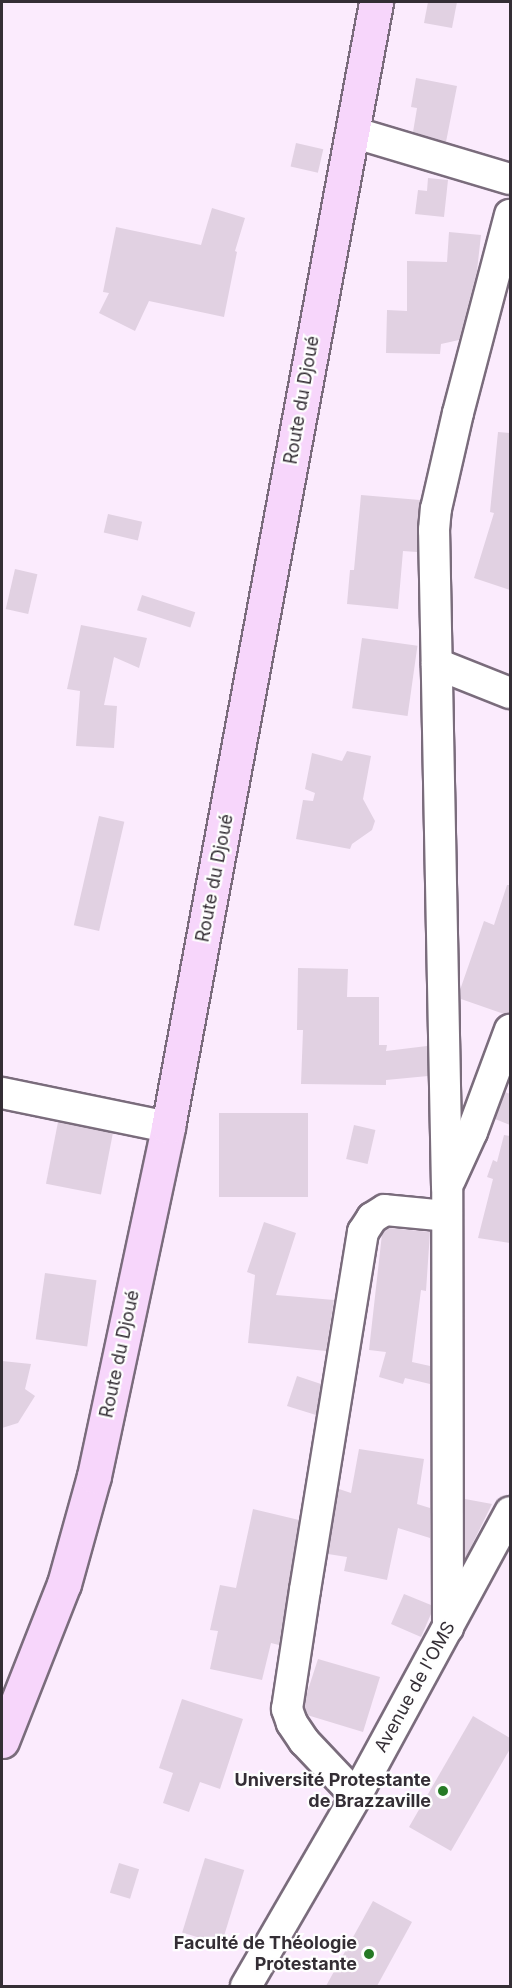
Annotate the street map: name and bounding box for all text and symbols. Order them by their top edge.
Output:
street label: Route du Djoué [280,334,324,466]
street label: Route du Djoué [192,812,238,944]
street label: Route du Djoué [96,1288,144,1420]
street label: Avenue de l'OMS [370,1618,460,1756]
place label: Université Protestante de Brazzaville [235,1770,431,1812]
marker: Université Protestante de Brazzaville [436,1784,450,1798]
place label: Faculté de Théologie Protestante [174,1933,357,1976]
marker: Faculté de Théologie Protestante [362,1947,376,1961]

